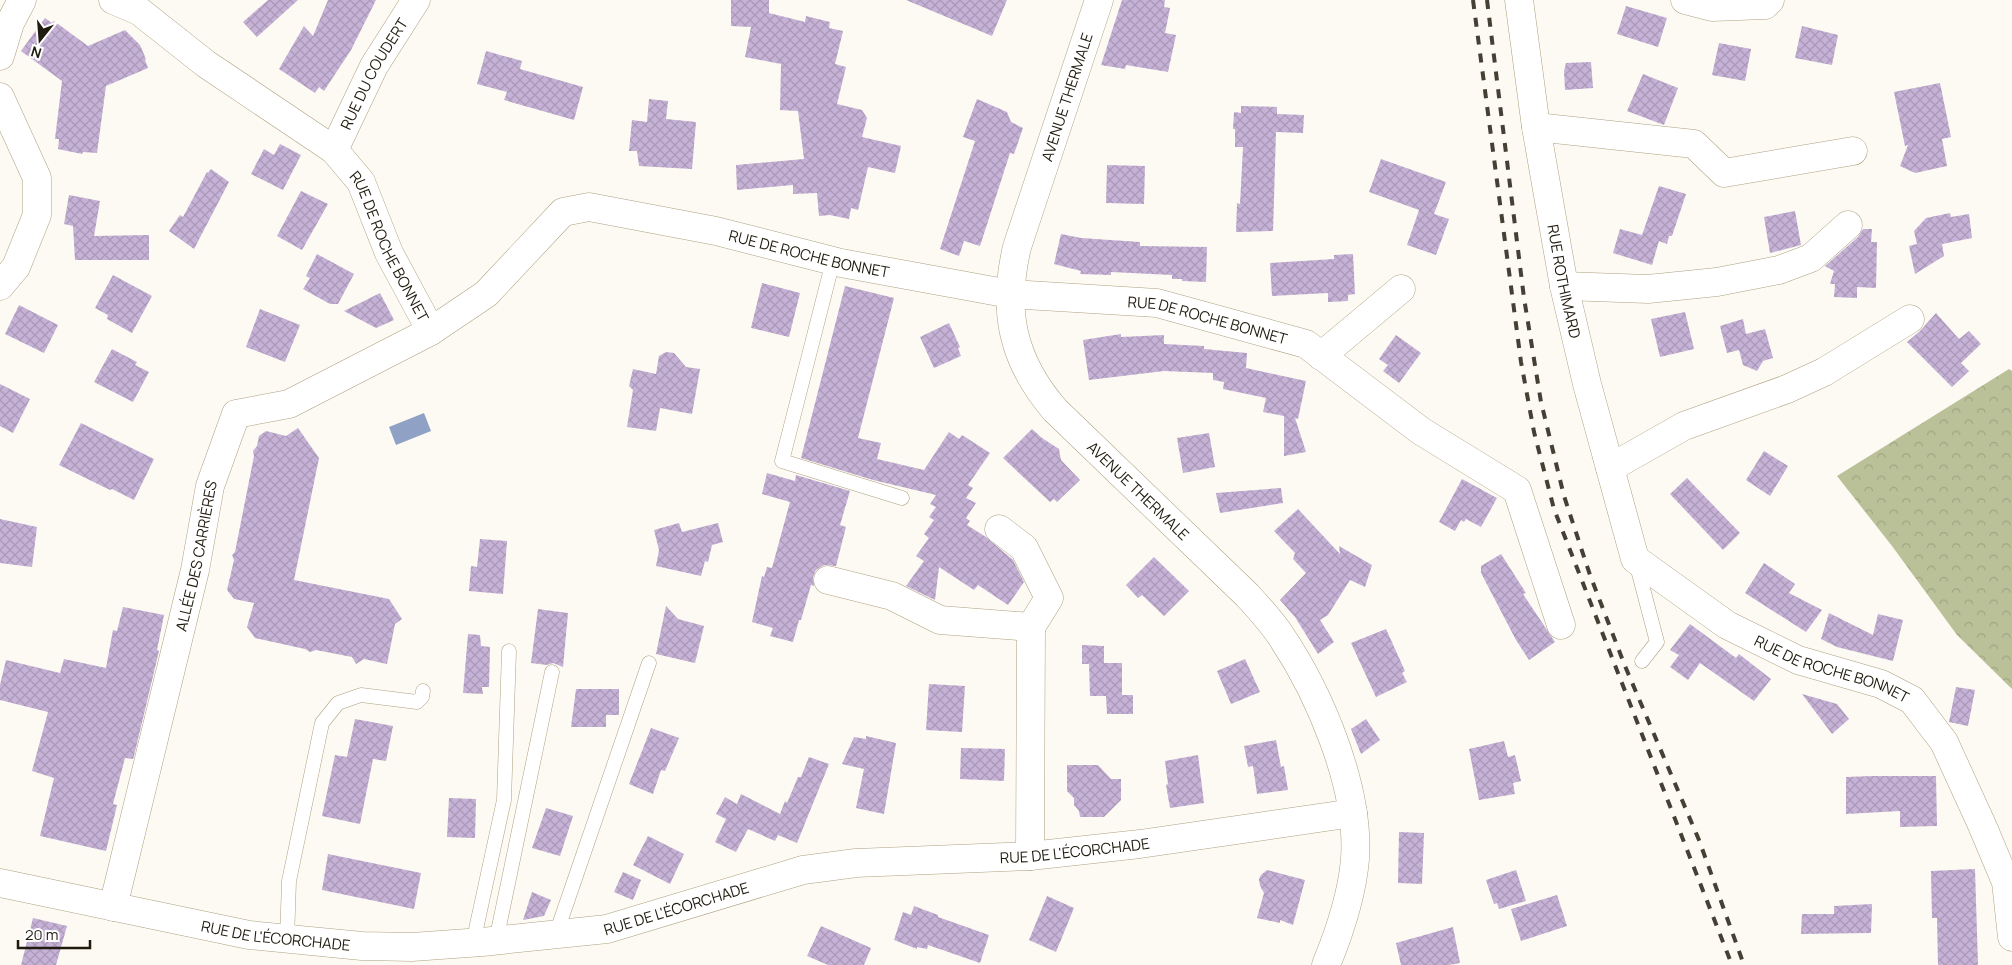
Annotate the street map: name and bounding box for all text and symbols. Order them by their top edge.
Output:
street label: RUE DU COUDERT [335,14,412,133]
north arrow [15,15,65,65]
street label: AVENUE THERMALE [1036,30,1098,164]
text: N [28,42,44,63]
street label: RUE DE ROCHE BONNET [345,166,434,325]
street label: RUE ROTHIMARD [1543,223,1586,340]
street label: RUE DE ROCHE BONNET [727,224,891,282]
street label: RUE DE ROCHE BONNET [1127,291,1290,349]
street label: AVENUE THERMALE [1083,436,1194,545]
street label: ALLÉE DES CARRIÈRES [170,477,222,633]
street label: RUE DE ROCHE BONNET [1751,630,1913,707]
street label: RUE DE L'ÉCORCHADE [999,832,1151,868]
street label: RUE DE L'ÉCORCHADE [601,876,751,940]
street label: RUE DE L'ÉCORCHADE [199,915,351,955]
scale bar [18,918,90,950]
text: 20 m [25,924,58,945]

